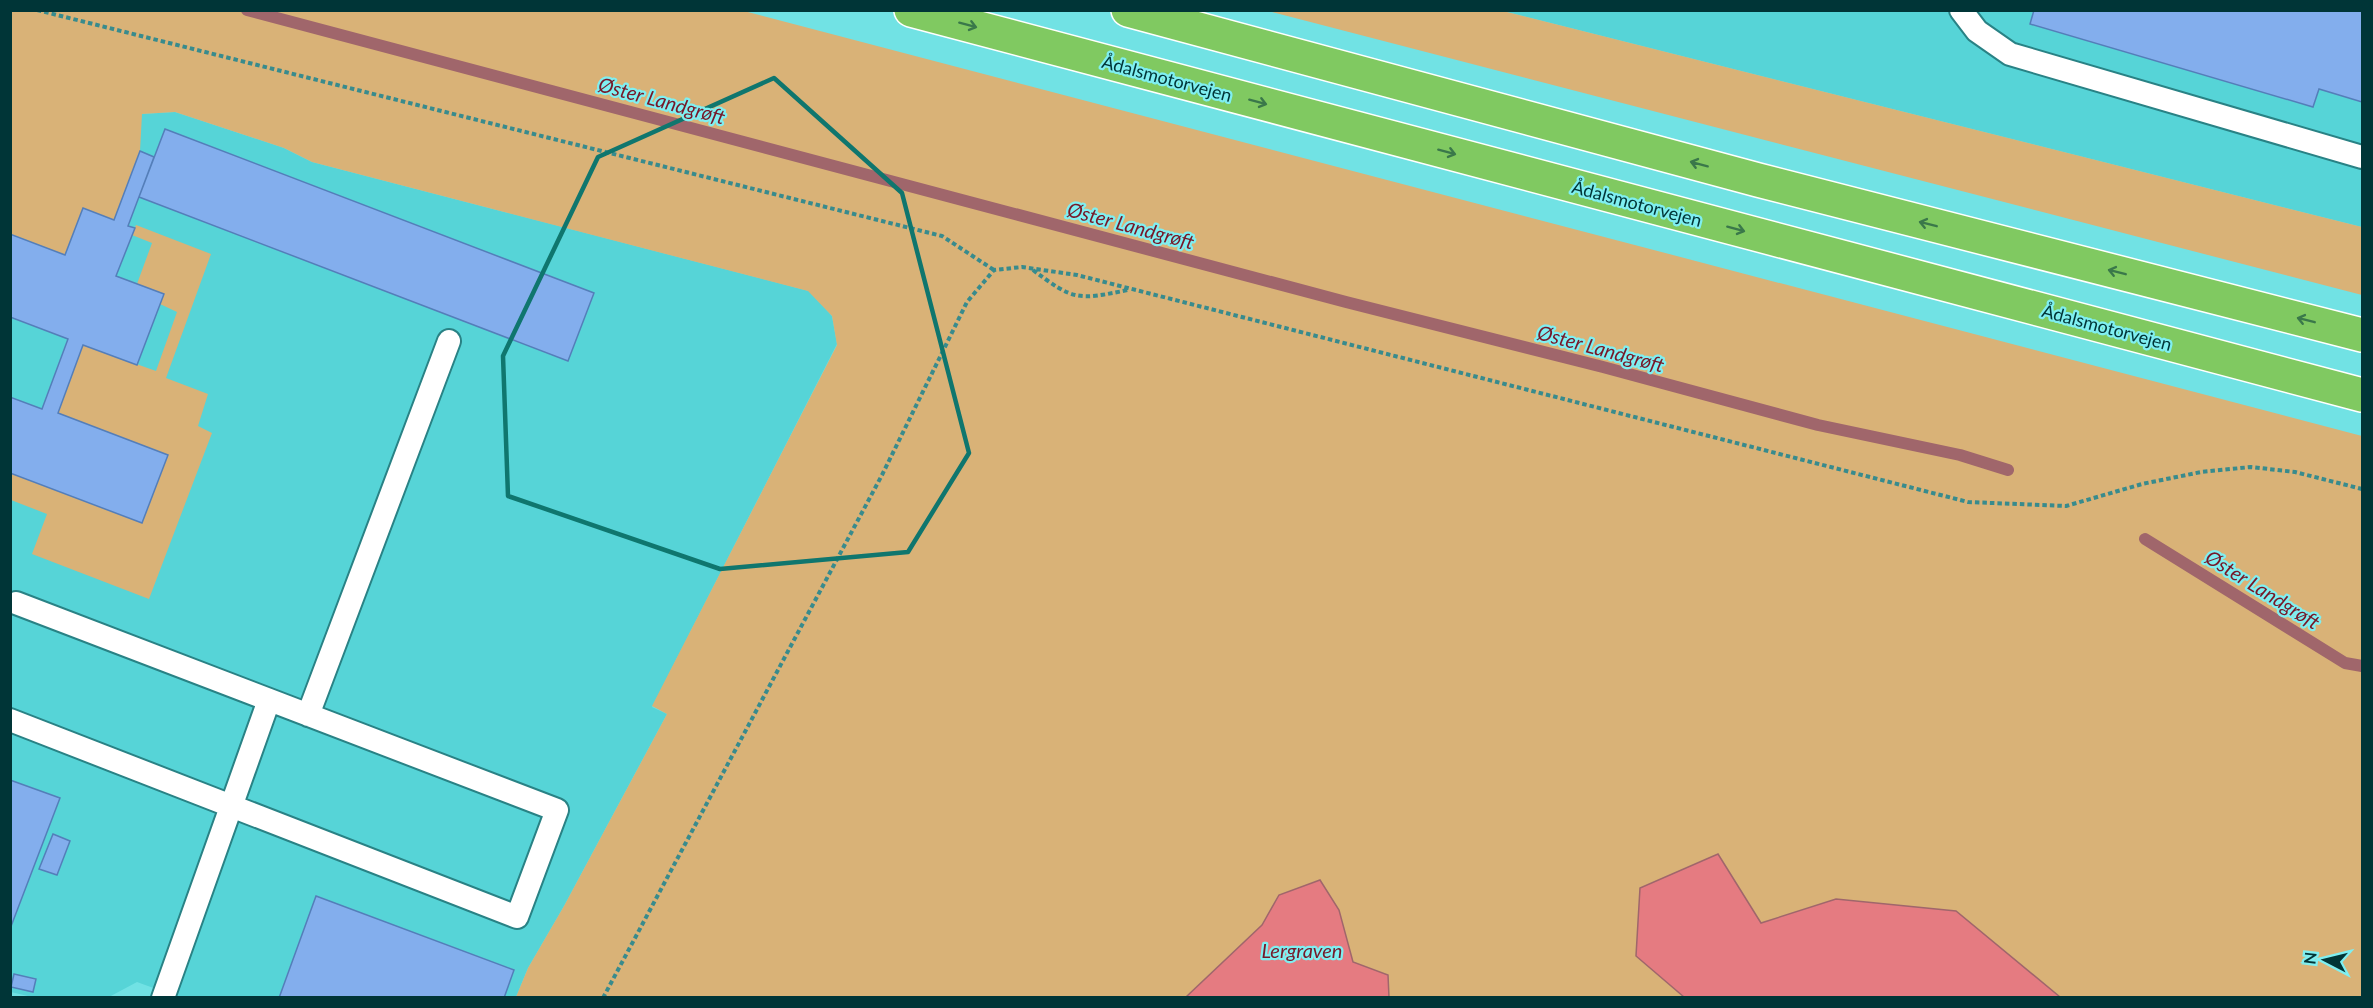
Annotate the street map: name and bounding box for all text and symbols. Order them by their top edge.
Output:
one-way arrow [958,20,977,32]
street label: Ådalsmotorvejen [1100,50,1234,106]
water label: Øster Landgrøft [596,72,728,128]
one-way arrow [1248,97,1267,108]
one-way arrow [1437,147,1456,158]
one-way arrow [1690,158,1709,169]
street label: Ådalsmotorvejen [1570,175,1704,231]
water label: Øster Landgrøft [1065,197,1197,253]
one-way arrow [1919,217,1938,229]
one-way arrow [1727,224,1746,236]
one-way arrow [2108,266,2127,277]
street label: Ådalsmotorvejen [2040,299,2174,355]
one-way arrow [2297,314,2316,326]
water label: Øster Landgrøft [1535,320,1667,376]
water label: Øster Landgrøft [2201,544,2325,634]
north arrow [2295,930,2355,990]
water label: Lergraven [1262,938,1342,962]
text: N [2299,951,2320,965]

